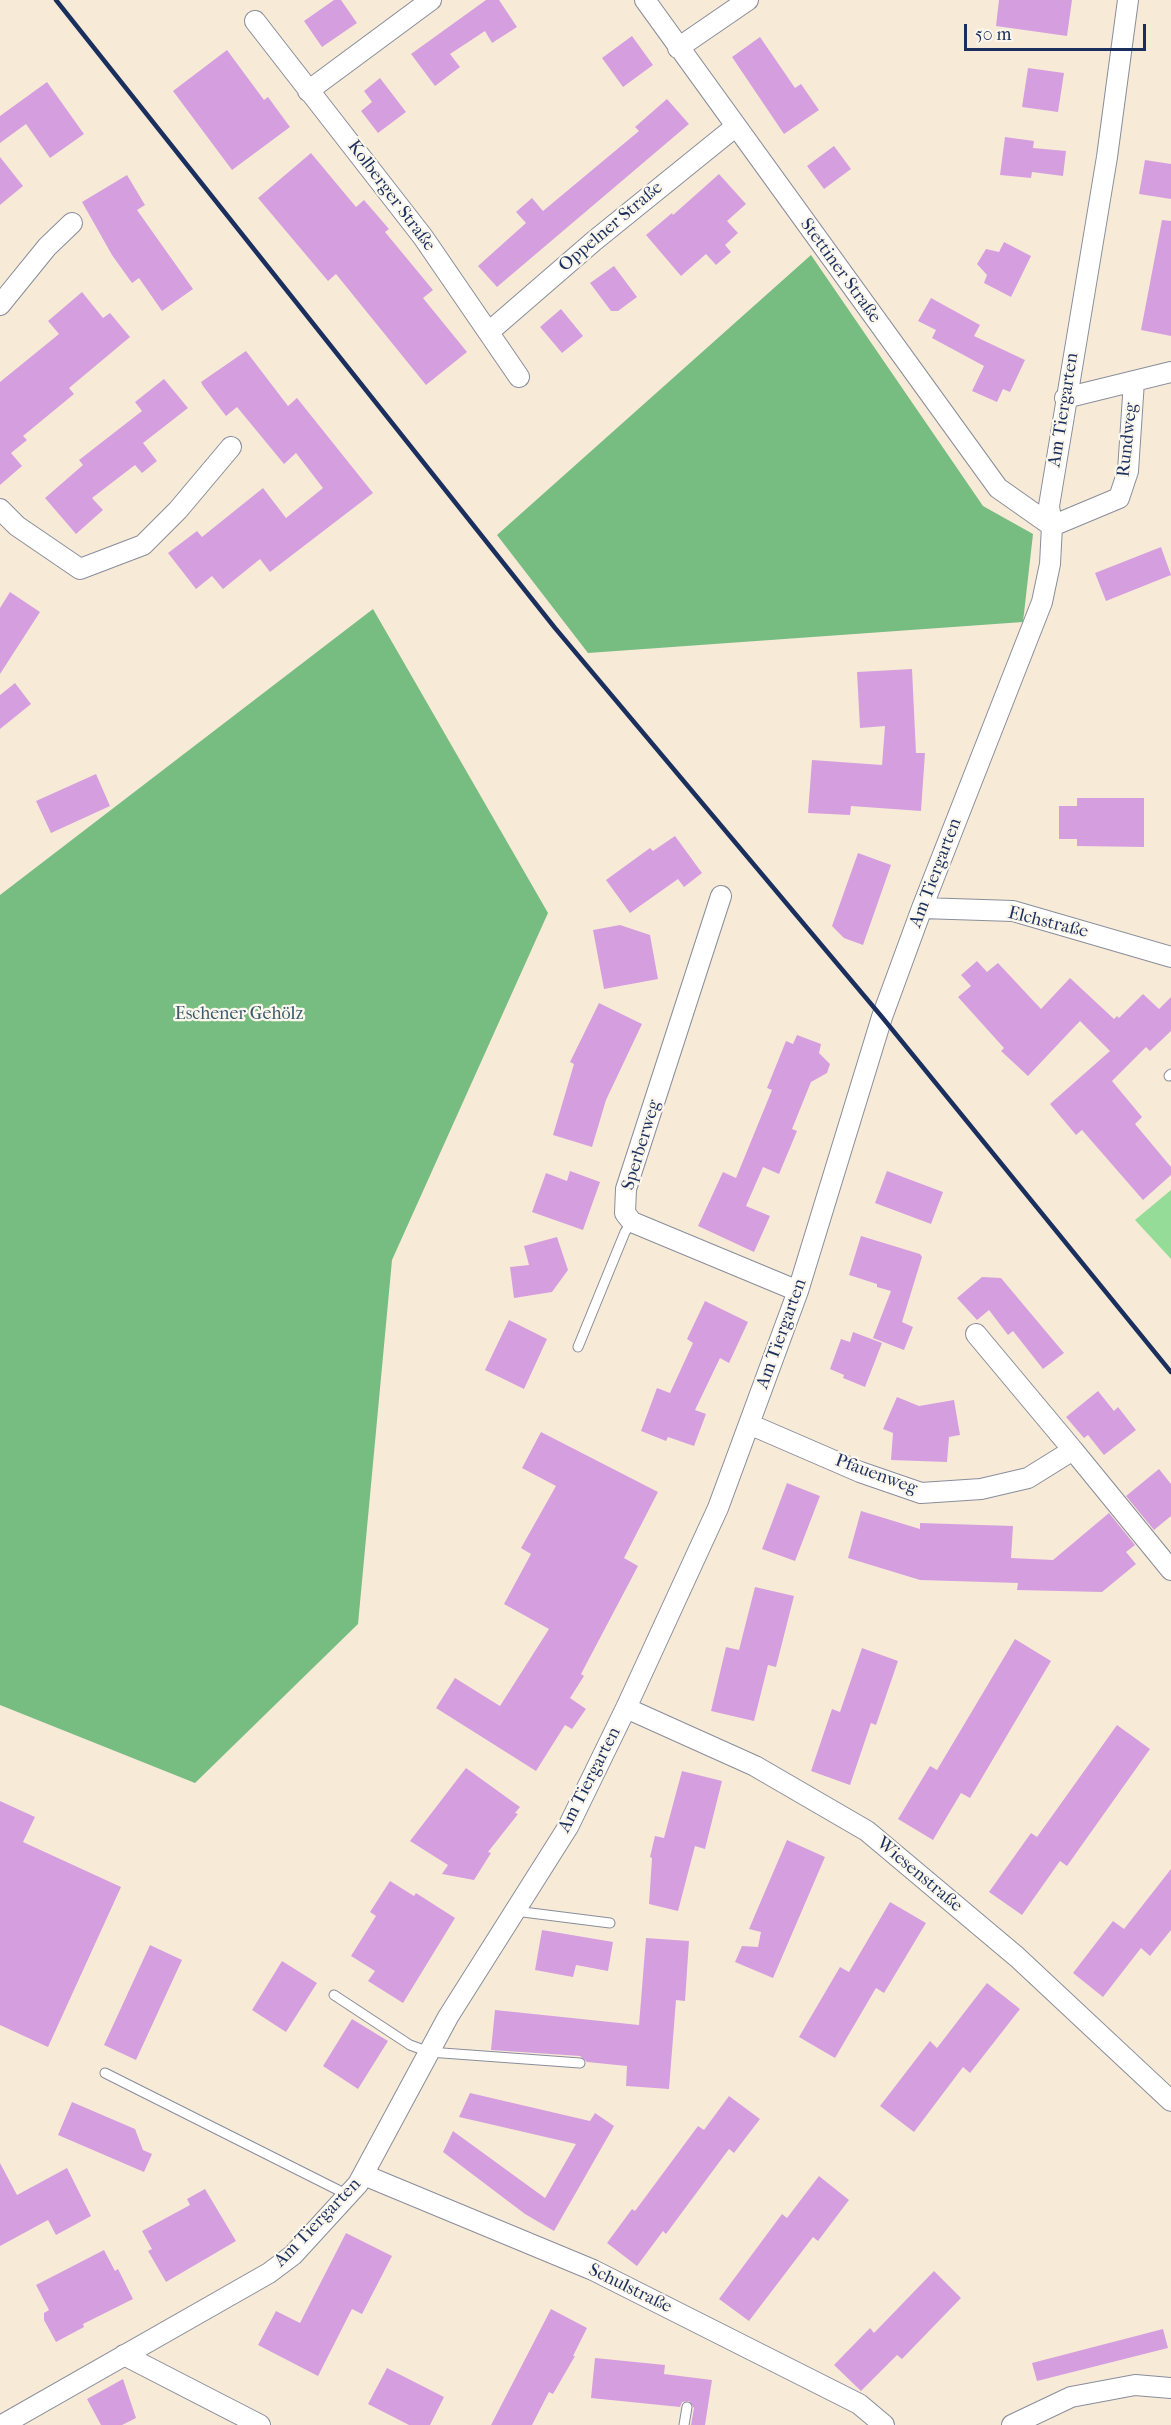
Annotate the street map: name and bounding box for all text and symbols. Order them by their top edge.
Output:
scale bar [967,12,1148,50]
text: 50 m [975,24,1011,45]
street label: Kolberger Straße [342,136,440,256]
street label: Oppelner Straße [555,177,667,277]
street label: Stettiner Straße [795,214,885,328]
street label: Am Tiergarten [1044,351,1084,469]
street label: Rundweg [1113,402,1143,478]
street label: Am Tiergarten [905,815,967,931]
street label: Elchstraße [1006,903,1090,943]
park label: Eschener Gehölz [175,1004,303,1026]
street label: Sperberweg [618,1097,666,1193]
street label: Am Tiergarten [752,1276,812,1392]
street label: Pfauenweg [832,1450,920,1500]
street label: Am Tiergarten [554,1724,626,1836]
street label: Wiesenstraße [872,1833,966,1917]
street label: Am Tiergarten [270,2174,366,2272]
street label: Schulstraße [585,2260,675,2318]

